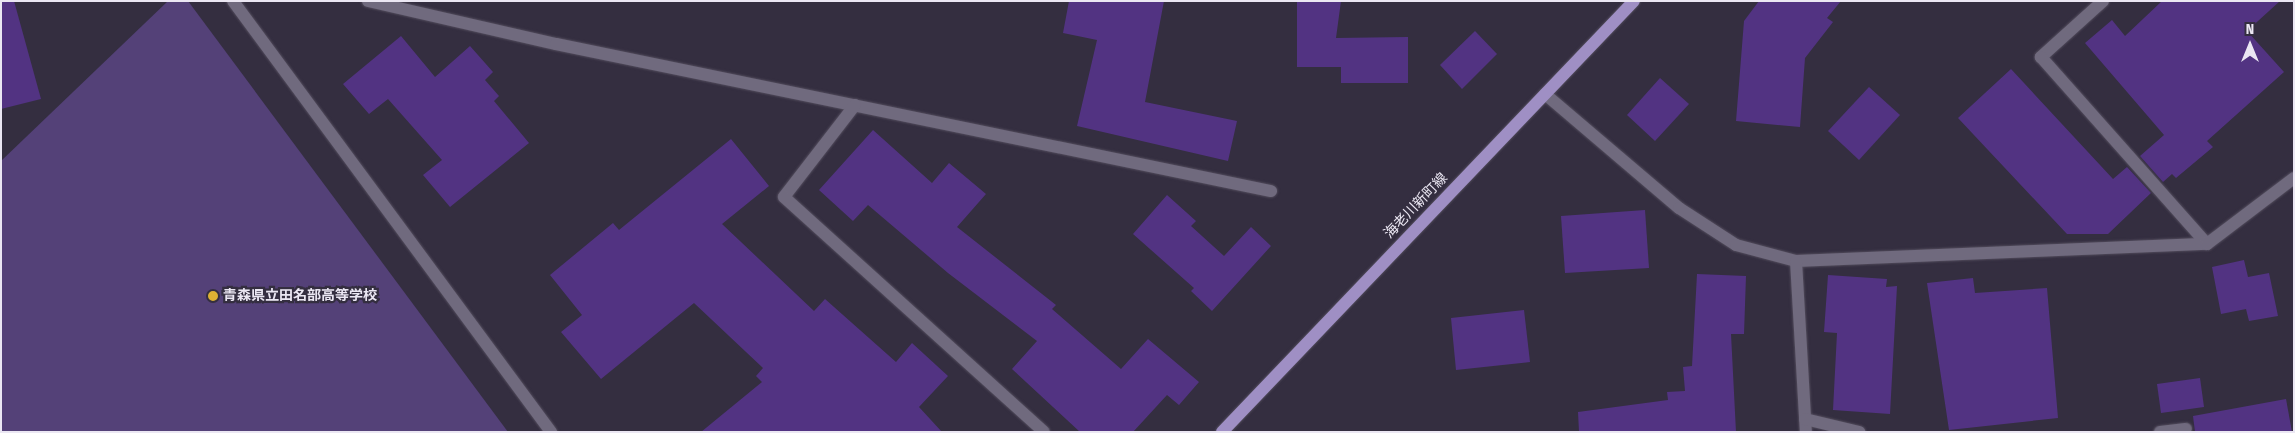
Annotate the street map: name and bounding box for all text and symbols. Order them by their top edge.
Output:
north arrow [2225,20,2275,70]
text: N [2246,21,2254,38]
street label: 海老川新町線 [1381,170,1451,242]
place label: 青森県立田名部高等学校 [223,288,377,304]
marker: 青森県立田名部高等学校 [207,290,219,302]

